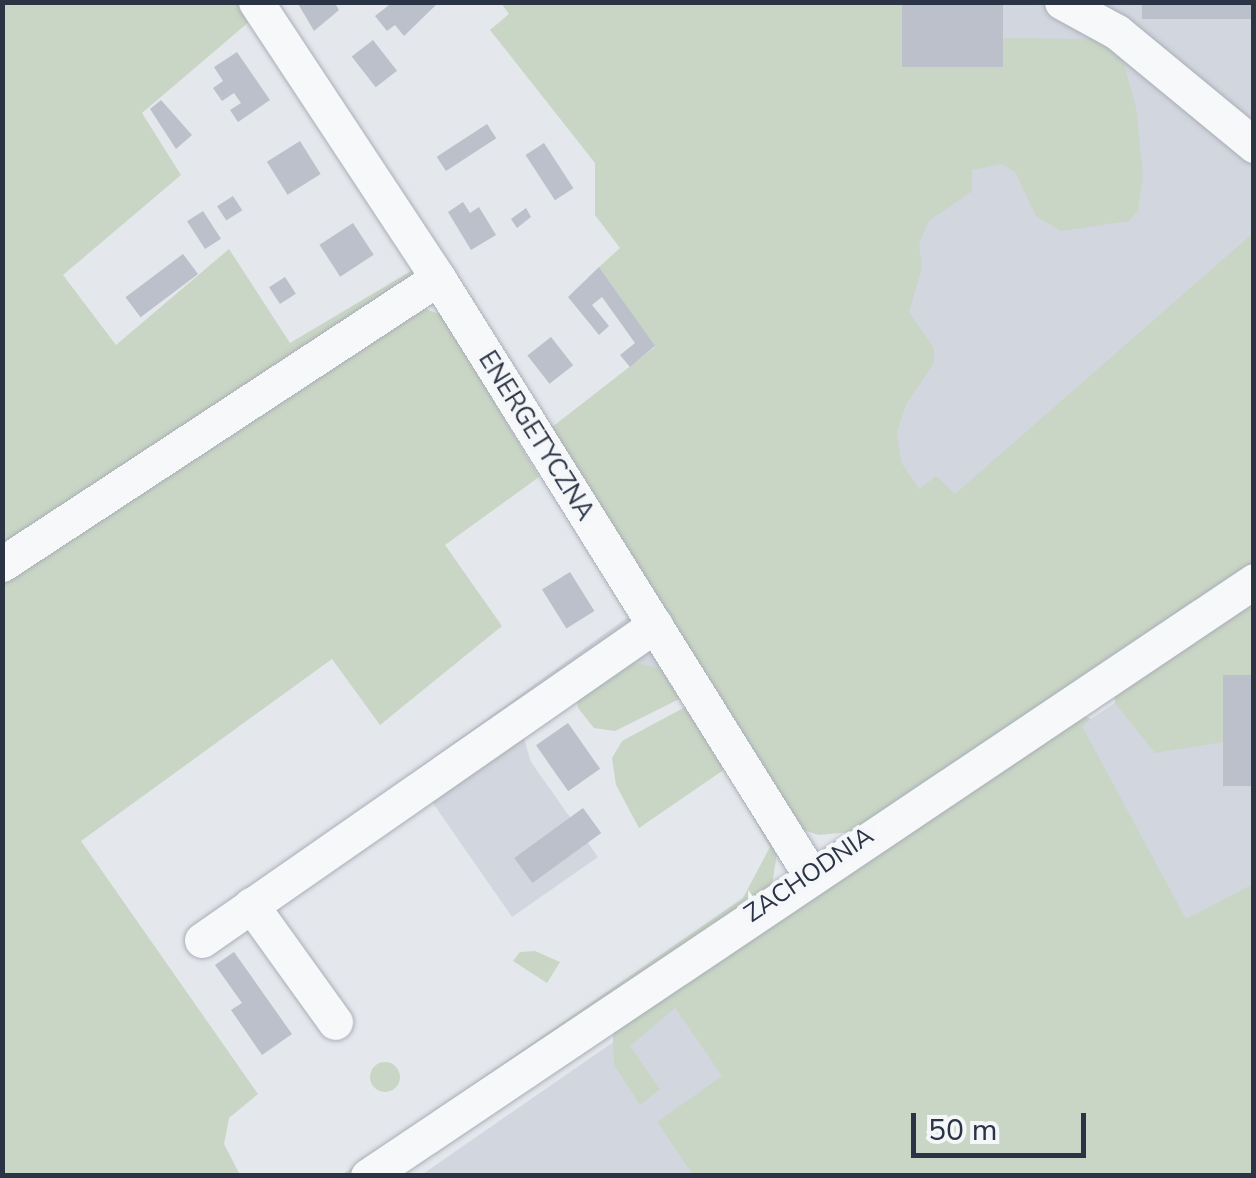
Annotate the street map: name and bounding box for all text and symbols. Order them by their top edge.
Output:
street label: ENERGETYCZNA [472,346,600,526]
street label: ZACHODNIA [739,821,879,929]
scale bar [916,1093,1091,1155]
text: 50 m [928,1110,997,1151]

